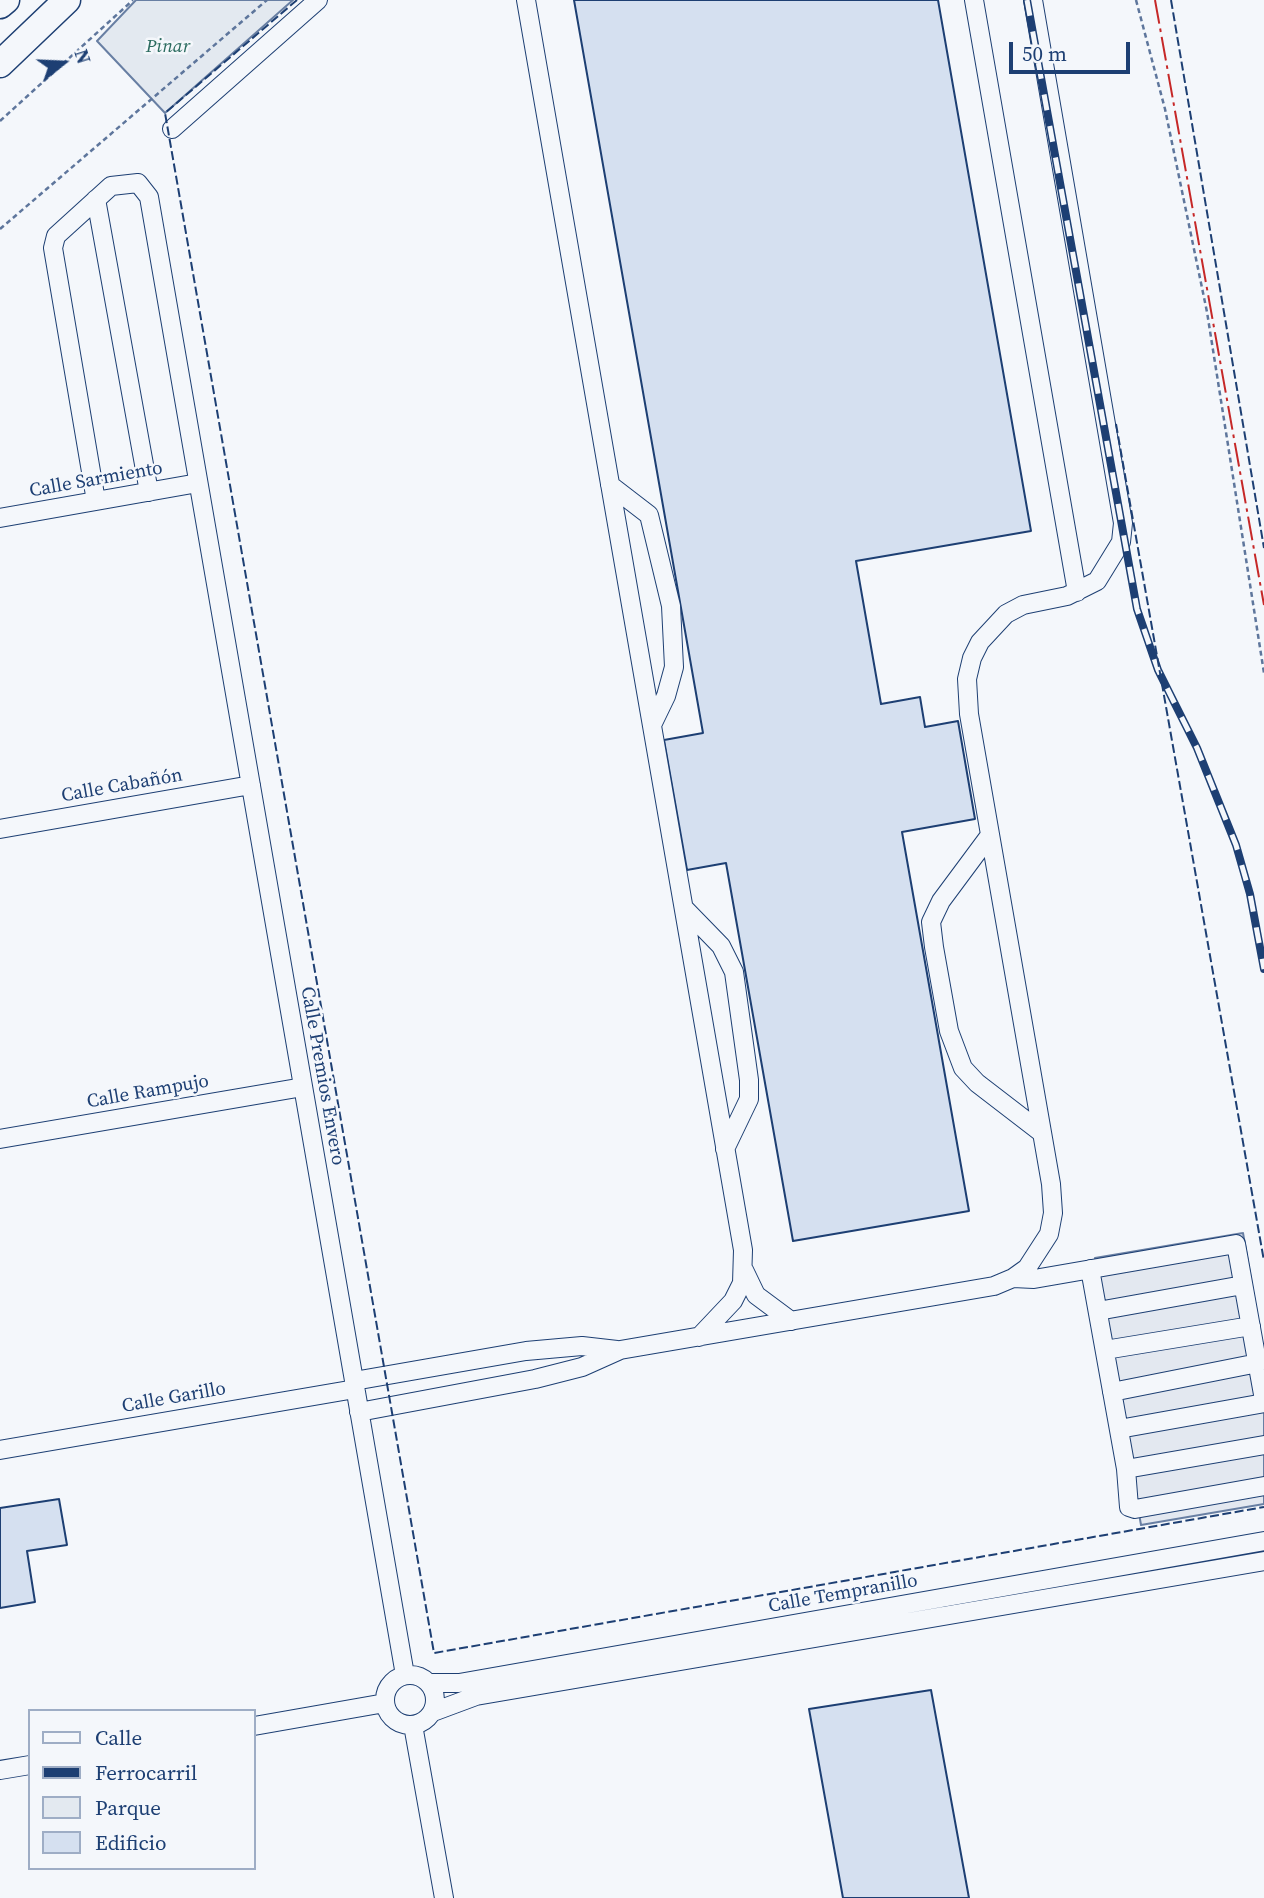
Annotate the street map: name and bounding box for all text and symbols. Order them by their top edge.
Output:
north arrow [28,28,98,98]
scale bar [1012,28,1133,72]
park label: Pinar [146,36,190,58]
text: 50 m [1022,39,1067,68]
text: N [68,46,97,67]
street label: Calle Sarmiento [28,457,164,503]
street label: Calle Cabañón [60,764,184,808]
street label: Calle Premios Envero [295,985,349,1167]
street label: Calle Rampujo [85,1070,211,1114]
street label: Calle Garillo [120,1378,228,1418]
street label: Calle Tempranillo [767,1570,919,1618]
legend [28,1709,256,1870]
text: Calle [95,1723,142,1752]
text: Ferrocarril [95,1758,197,1787]
text: Parque [95,1793,161,1822]
text: Edificio [95,1828,167,1857]

